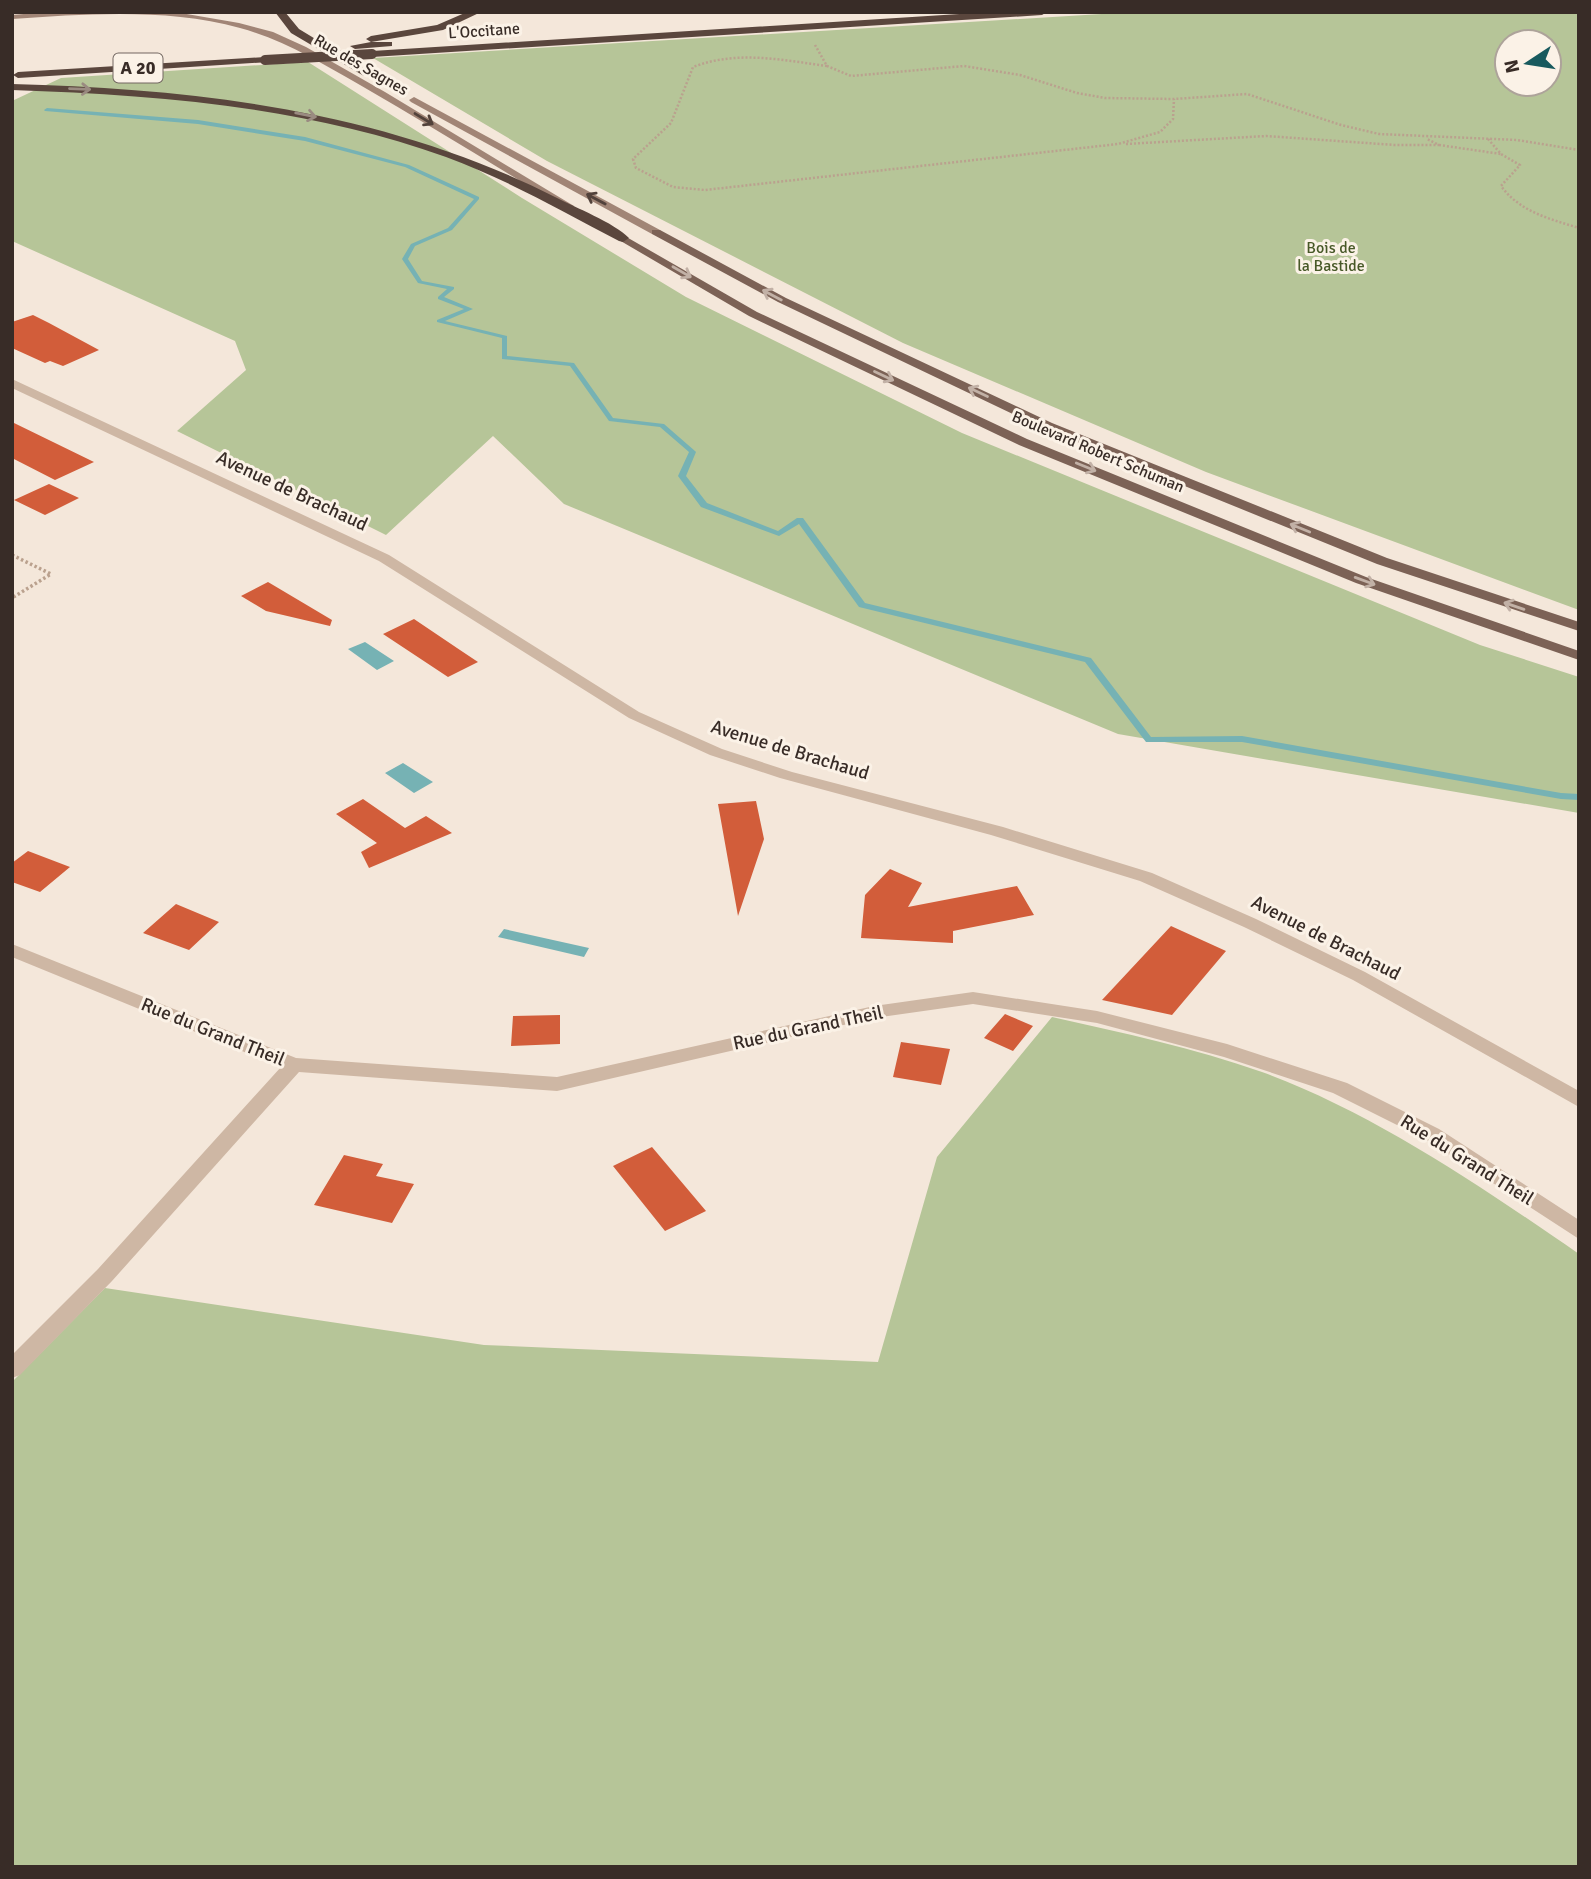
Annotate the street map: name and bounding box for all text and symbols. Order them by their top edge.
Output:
street label: L'Occitane [447,19,521,43]
north arrow [1493,28,1563,98]
street label: Rue des Sagnes [310,30,412,100]
road number: A 20 [114,54,162,82]
text: N [1499,57,1525,75]
one-way arrow [69,83,92,96]
one-way arrow [294,109,317,122]
one-way arrow [413,113,433,127]
one-way arrow [586,192,606,206]
park label: Bois de la Bastide [1297,238,1365,276]
one-way arrow [672,266,692,280]
one-way arrow [763,288,783,302]
one-way arrow [873,370,894,383]
one-way arrow [968,385,989,399]
street label: Boulevard Robert Schuman [1009,407,1187,497]
street label: Avenue de Brachaud [212,445,372,537]
one-way arrow [1075,462,1097,475]
one-way arrow [1290,521,1312,534]
one-way arrow [1354,576,1376,588]
one-way arrow [1503,599,1525,612]
street label: Avenue de Brachaud [708,714,872,786]
street label: Avenue de Brachaud [1247,890,1405,986]
street label: Rue du Grand Theil [138,992,288,1072]
street label: Rue du Grand Theil [731,1000,885,1056]
street label: Rue du Grand Theil [1396,1109,1538,1211]

